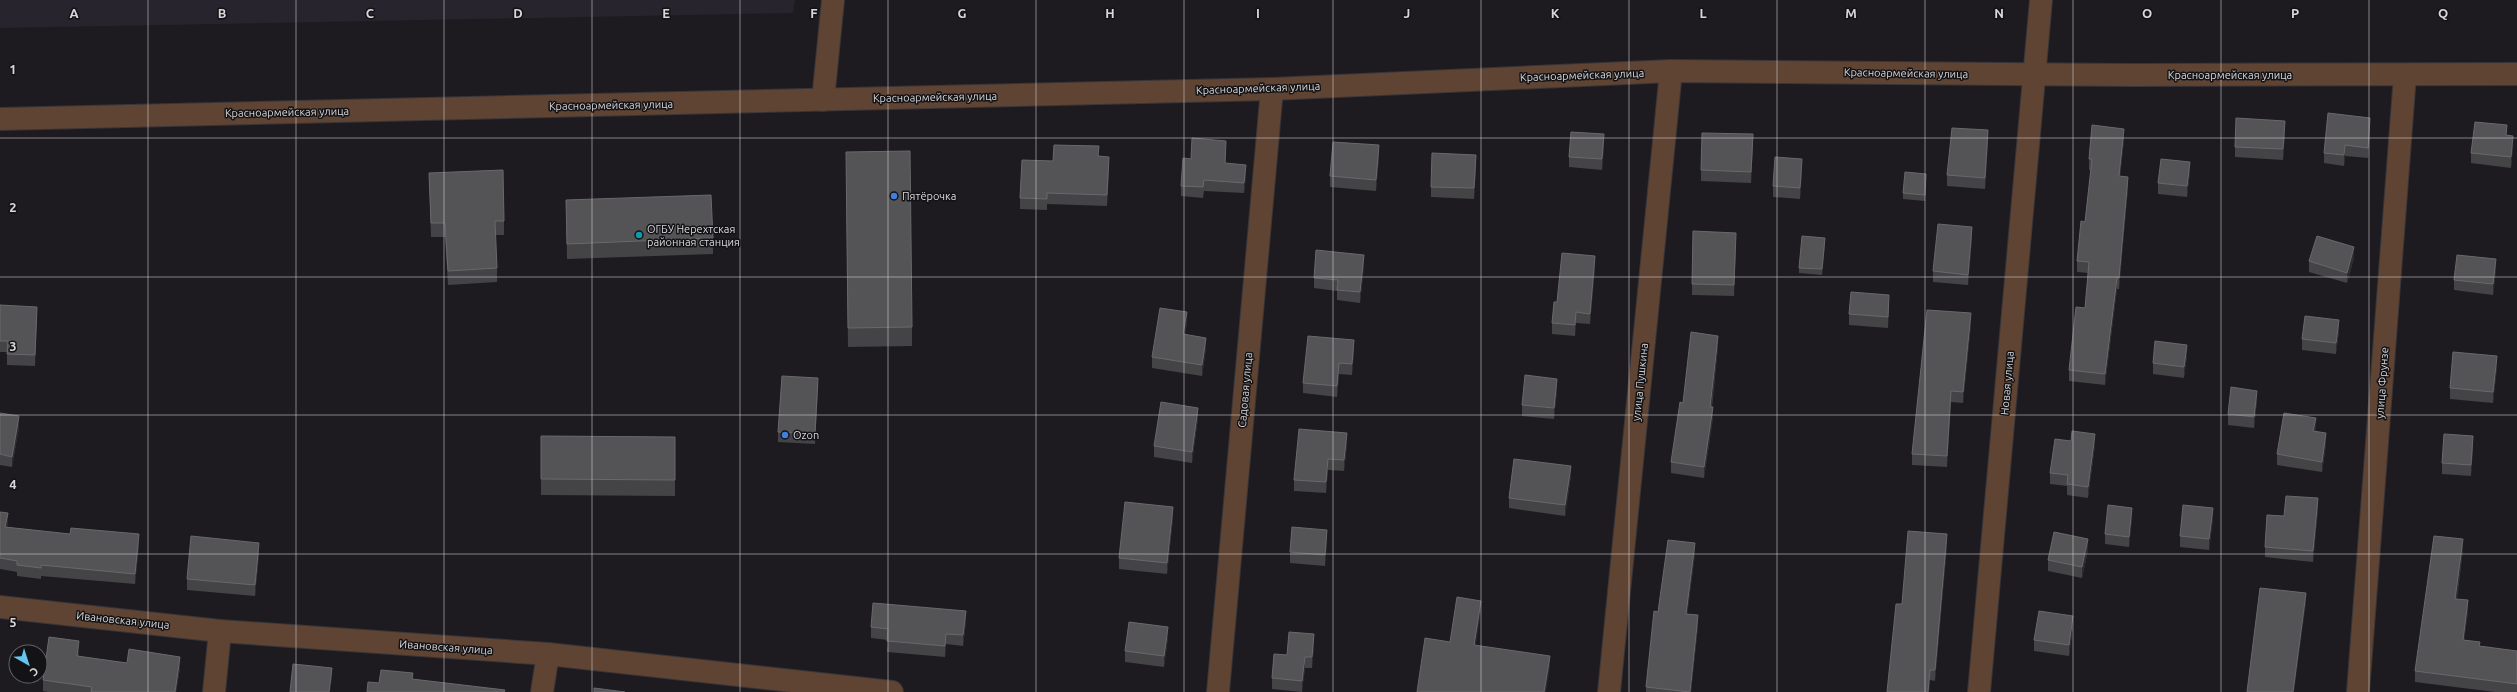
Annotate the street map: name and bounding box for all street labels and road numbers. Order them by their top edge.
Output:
street label: Красноармейская улица [1844,66,1968,80]
street label: Красноармейская улица [1520,67,1644,83]
street label: Красноармейская улица [2168,69,2292,81]
street label: Красноармейская улица [1196,80,1320,96]
street label: Красноармейская улица [873,90,997,104]
street label: Красноармейская улица [549,98,673,112]
street label: Красноармейская улица [225,105,349,119]
street label: улица Пушкина [1630,342,1650,422]
street label: улица Фрунзе [2374,347,2390,419]
street label: Новая улица [1998,350,2016,416]
street label: Садовая улица [1236,352,1254,428]
street label: Ивановская улица [76,609,170,631]
street label: Ивановская улица [399,638,493,656]

